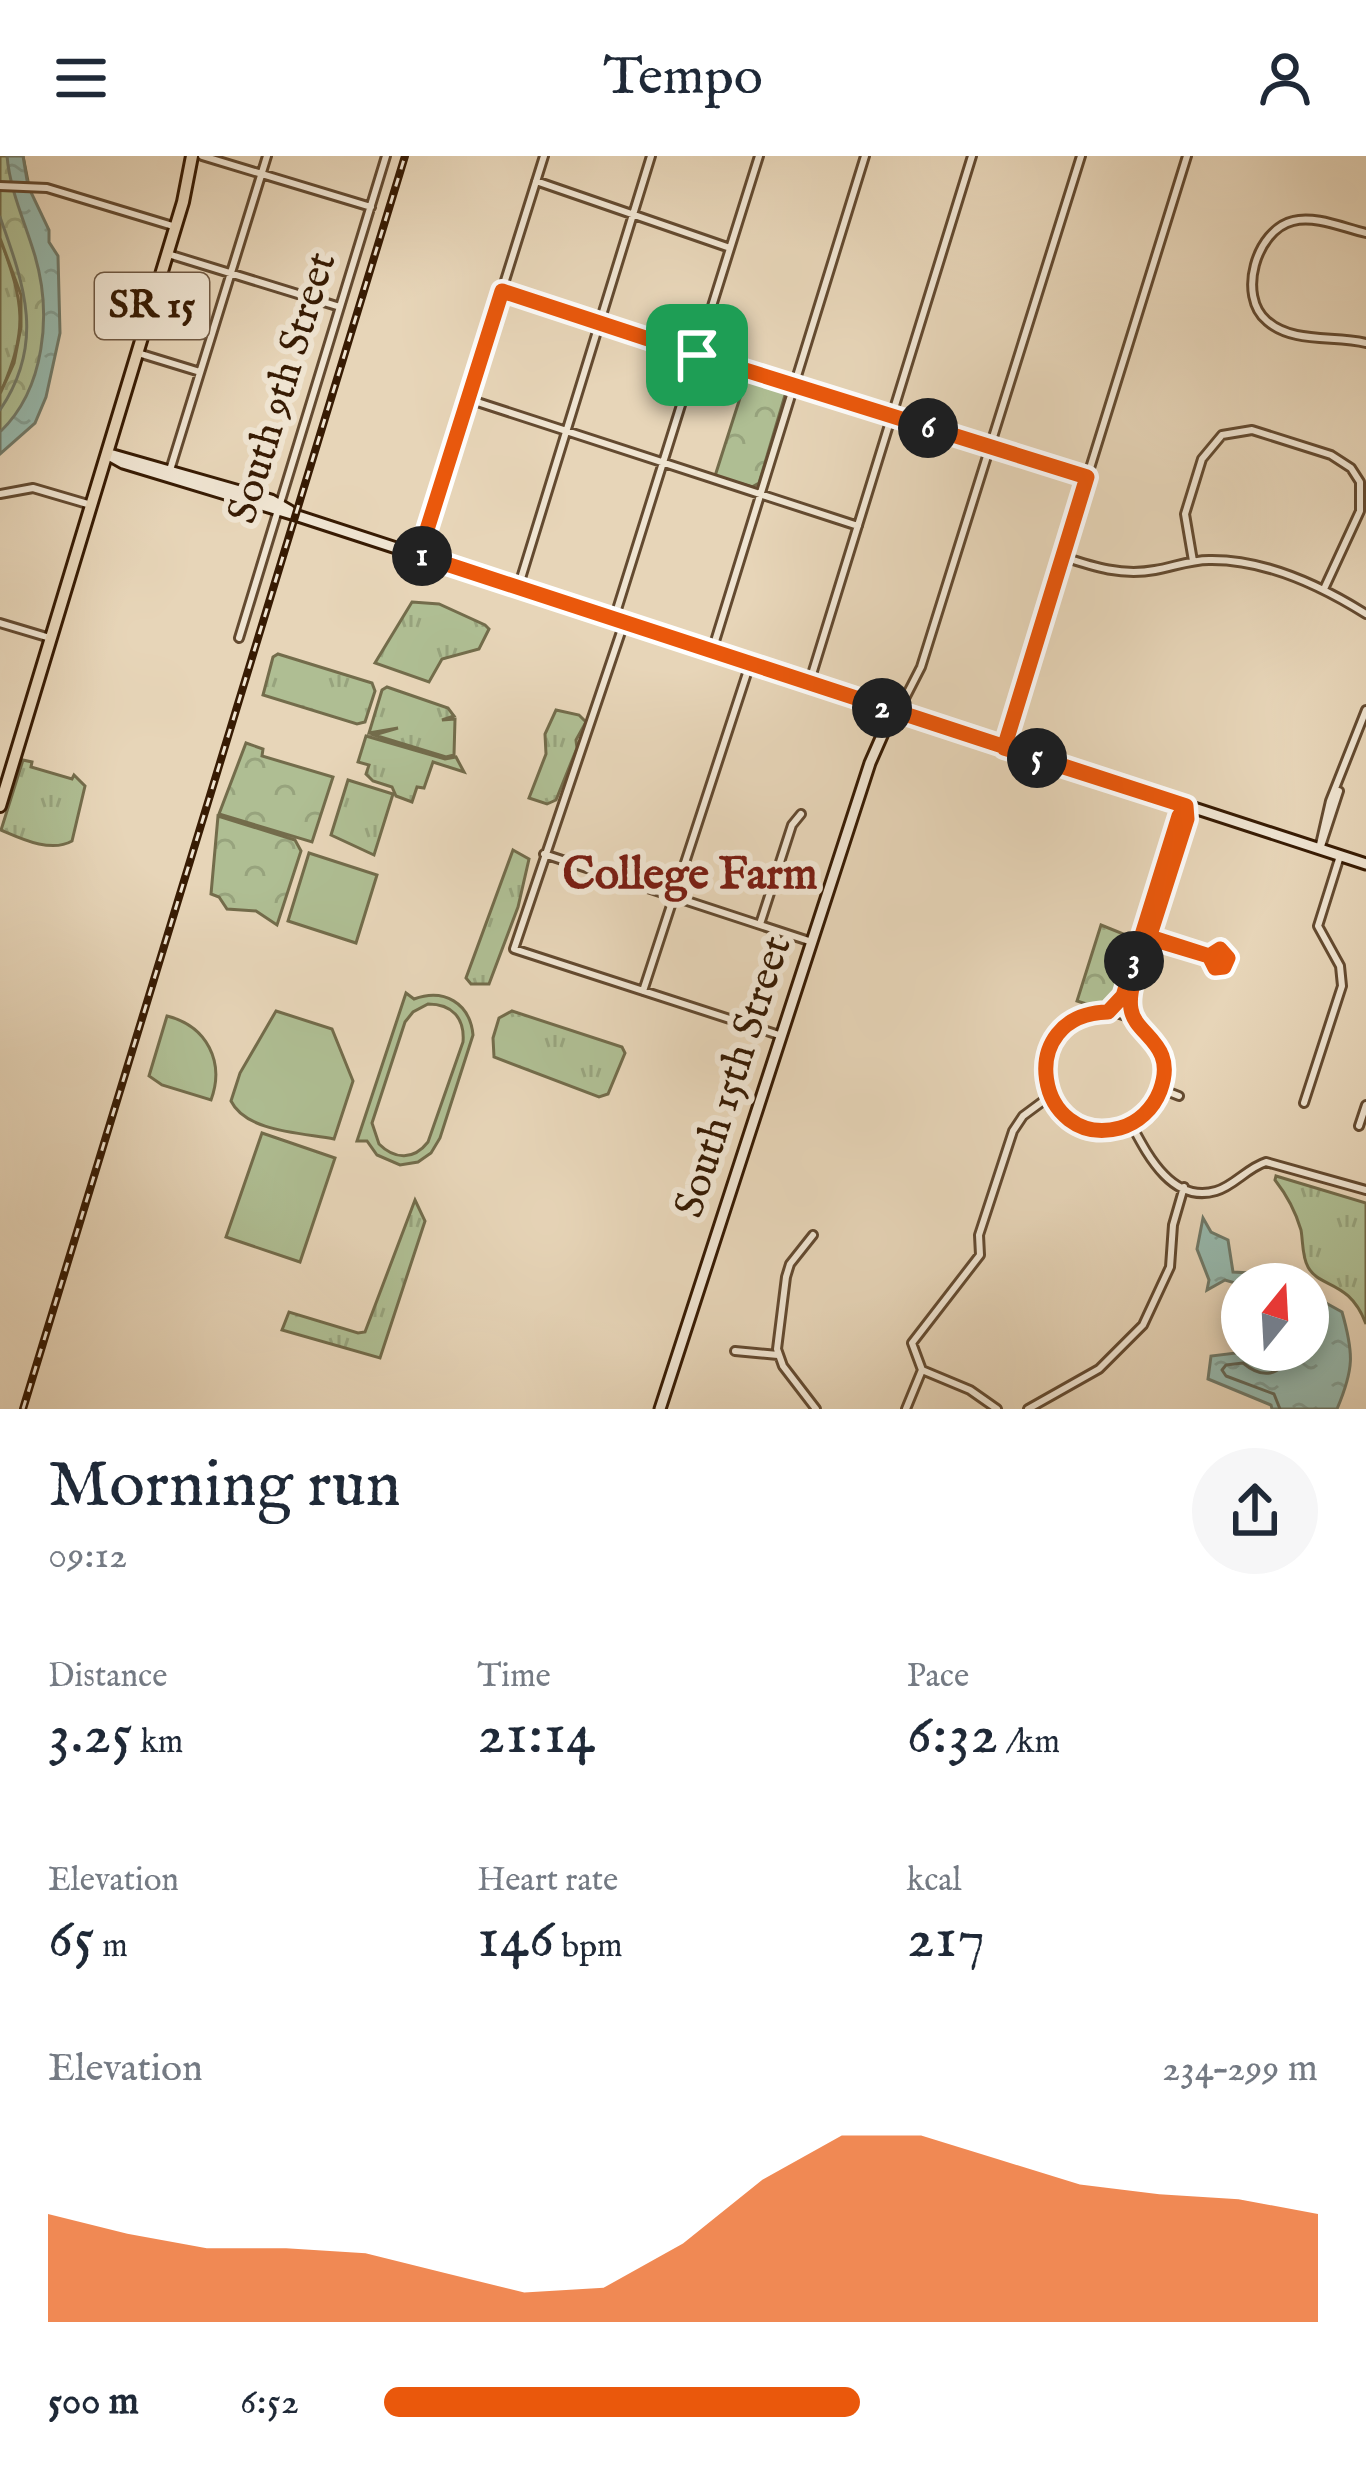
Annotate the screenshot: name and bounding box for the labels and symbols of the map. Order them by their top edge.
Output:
street label: South 9th Street [217,246,349,530]
road number: SR 15 [95,273,209,339]
pin [646,304,748,406]
pin: 6 [898,398,958,458]
pin: 1 [392,526,452,586]
pin: 2 [852,678,912,738]
pin: 5 [1007,728,1067,788]
district label: College Farm [563,847,818,904]
street label: South 15th Street [664,930,804,1224]
pin: 3 [1104,931,1164,991]
north arrow [1221,1263,1329,1371]

